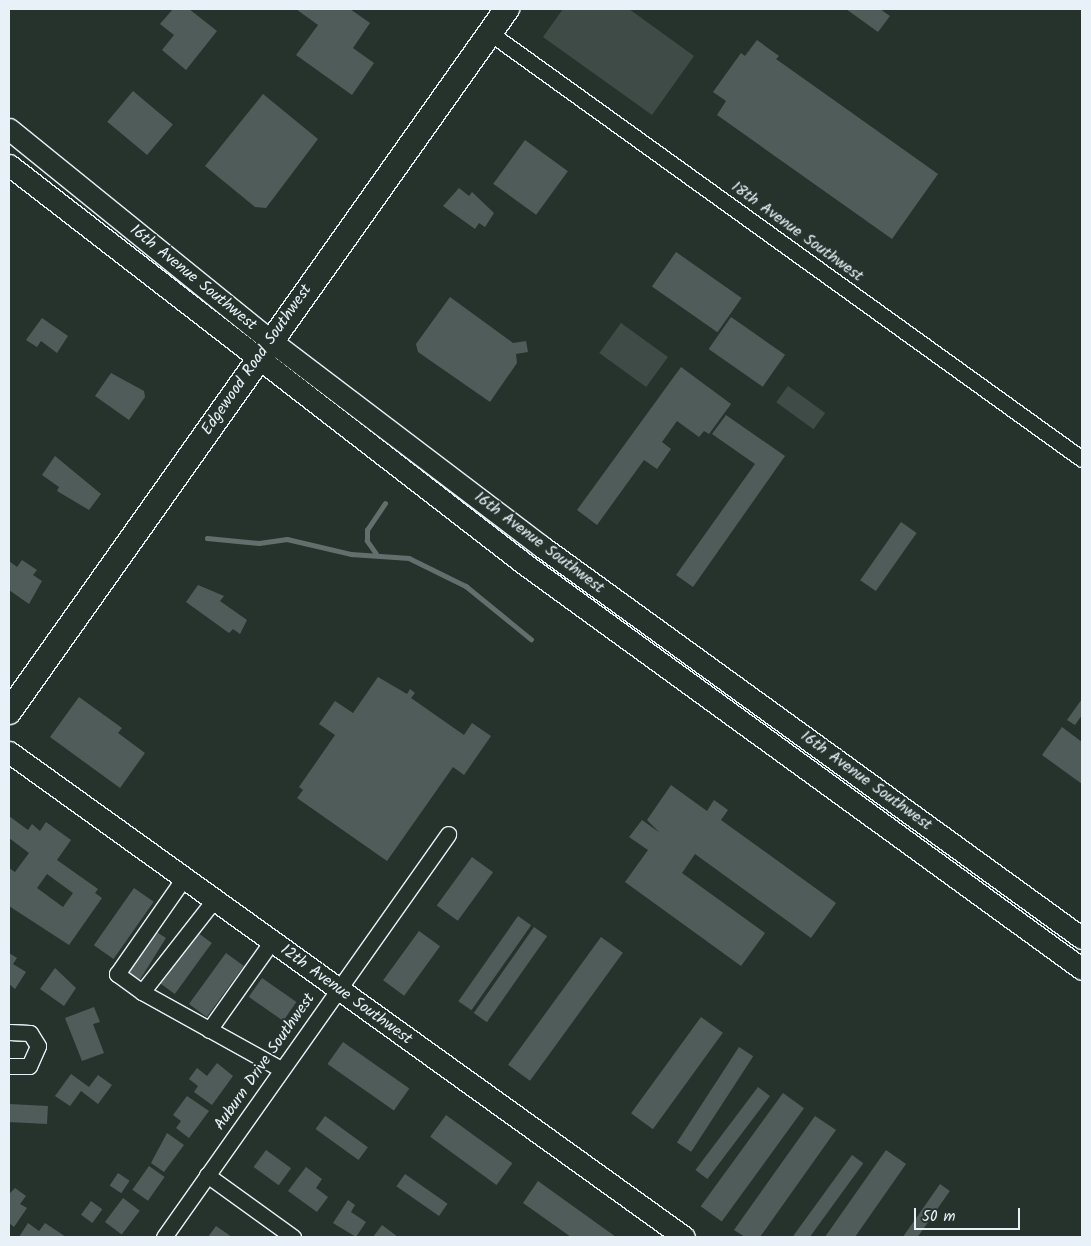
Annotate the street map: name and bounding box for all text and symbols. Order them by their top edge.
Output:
street label: 18th Avenue Southwest [727,178,867,286]
street label: 16th Avenue Southwest [126,221,260,335]
street label: Edgewood Road Southwest [198,281,316,439]
street label: 16th Avenue Southwest [470,488,608,598]
street label: 16th Avenue Southwest [797,727,935,835]
street label: 12th Avenue Southwest [276,941,416,1049]
street label: Auburn Drive Southwest [210,990,320,1134]
scale bar [916,1198,1022,1230]
text: 50 m [922,1205,956,1229]

